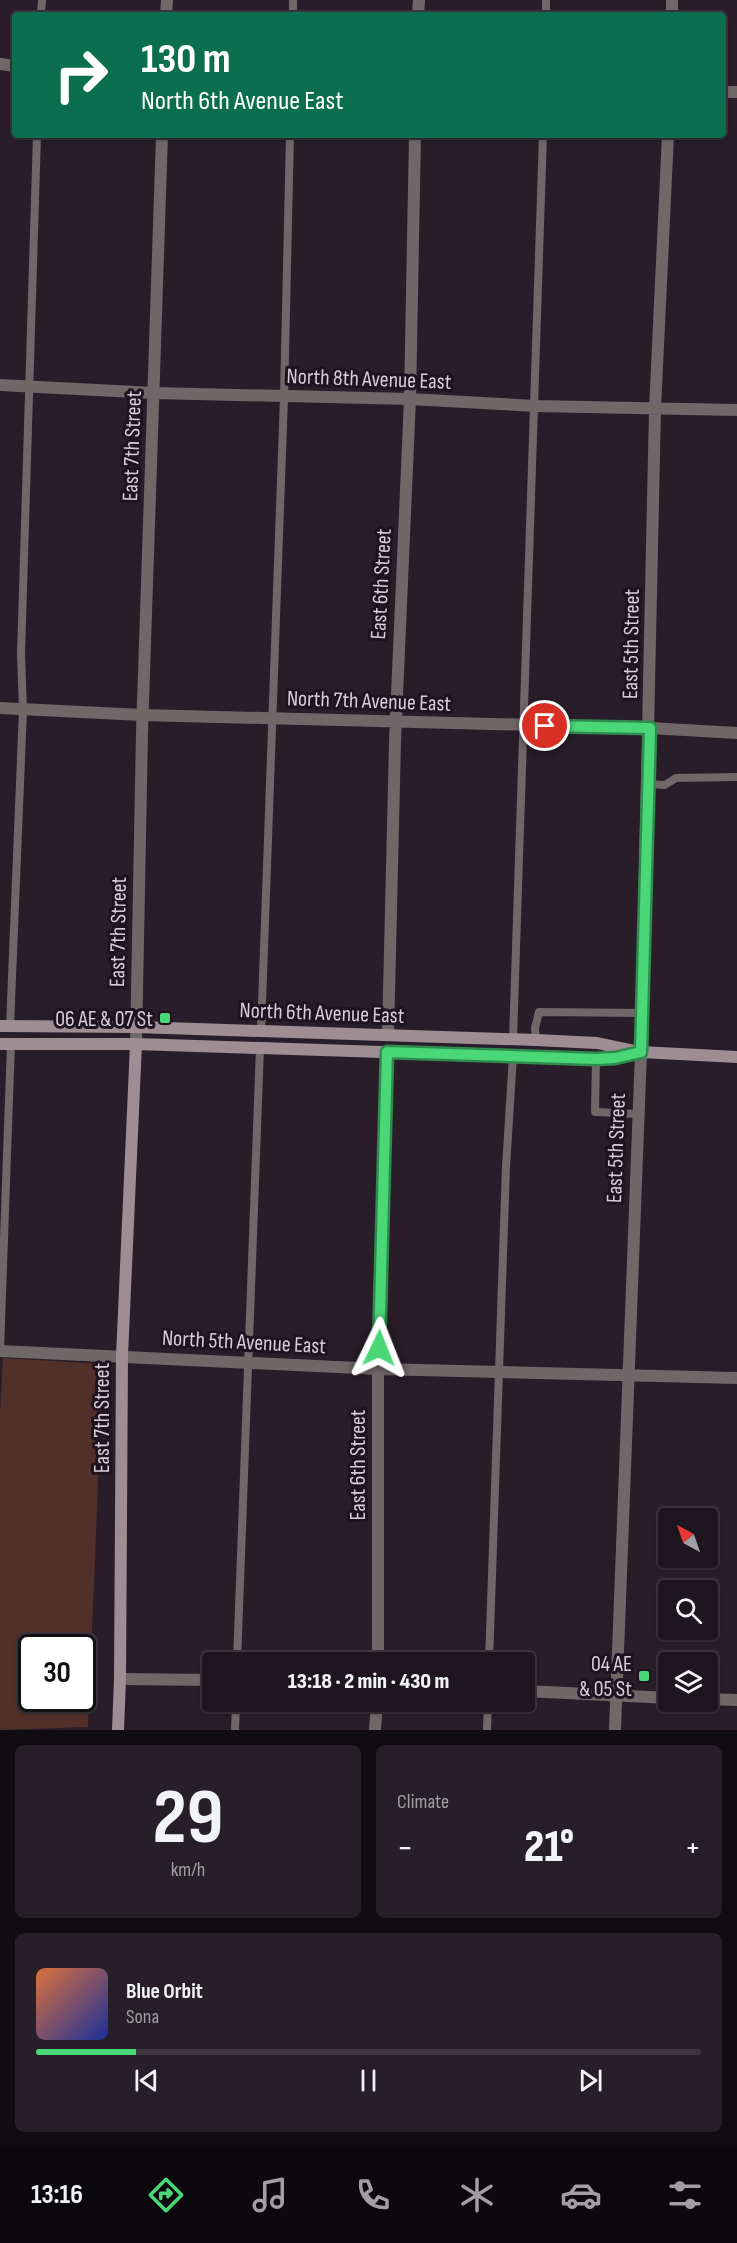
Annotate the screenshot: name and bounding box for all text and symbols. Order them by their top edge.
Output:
text: 130 m [141,34,231,85]
icon: right [42,36,120,114]
text: North 6th Avenue East [141,85,343,117]
street label: North 8th Avenue East [286,363,452,396]
street label: East 7th Street [117,390,148,502]
street label: East 6th Street [365,528,398,640]
street label: East 5th Street [617,588,646,699]
street label: North 7th Avenue East [286,685,452,718]
pin [519,700,570,751]
icon: arrive [528,709,561,742]
street label: East 7th Street [104,876,133,987]
street label: North 6th Avenue East [239,997,405,1030]
place label: 06 AE & 07 St [55,1006,153,1033]
marker: 06 AE & 07 St [158,1011,172,1025]
street label: East 5th Street [601,1092,632,1204]
position arrow [347,1316,411,1380]
street label: North 5th Avenue East [161,1325,327,1360]
street label: East 7th Street [89,1363,116,1473]
street label: East 6th Street [345,1409,372,1521]
north arrow [658,1508,718,1568]
map controls [658,1508,718,1712]
button: search [658,1580,718,1640]
speed limit sign: 30 [18,1634,96,1712]
place label: 04 AE & 05 St [579,1651,632,1703]
button: layers [658,1652,718,1712]
text: 13:18 · 2 min · 430 m [288,1668,449,1695]
marker: 04 AE & 05 St [637,1669,651,1683]
text: 29 [152,1772,224,1865]
text: Climate [397,1790,449,1814]
text: 21° [524,1820,574,1875]
text: − [397,1828,413,1868]
text: + [685,1828,701,1868]
text: km/h [171,1858,205,1882]
text: Blue Orbit [126,1978,203,2005]
text: Sona [126,2005,159,2029]
icon: previous [130,2064,163,2097]
icon: pause [352,2064,385,2097]
icon: next [574,2064,607,2097]
icon: directions [145,2174,187,2216]
icon: music [249,2174,291,2216]
icon: phone [352,2174,394,2216]
icon: climate [456,2174,498,2216]
icon: car [560,2174,602,2216]
icon: filters [664,2174,706,2216]
text: 13:16 [31,2179,83,2211]

